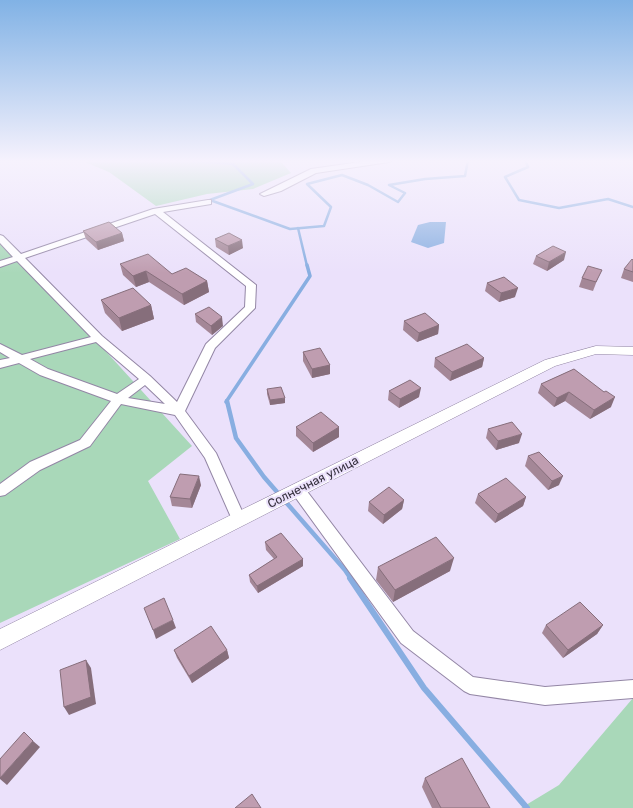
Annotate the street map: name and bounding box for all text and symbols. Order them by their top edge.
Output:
street label: Солнечная улица [265,453,361,511]

